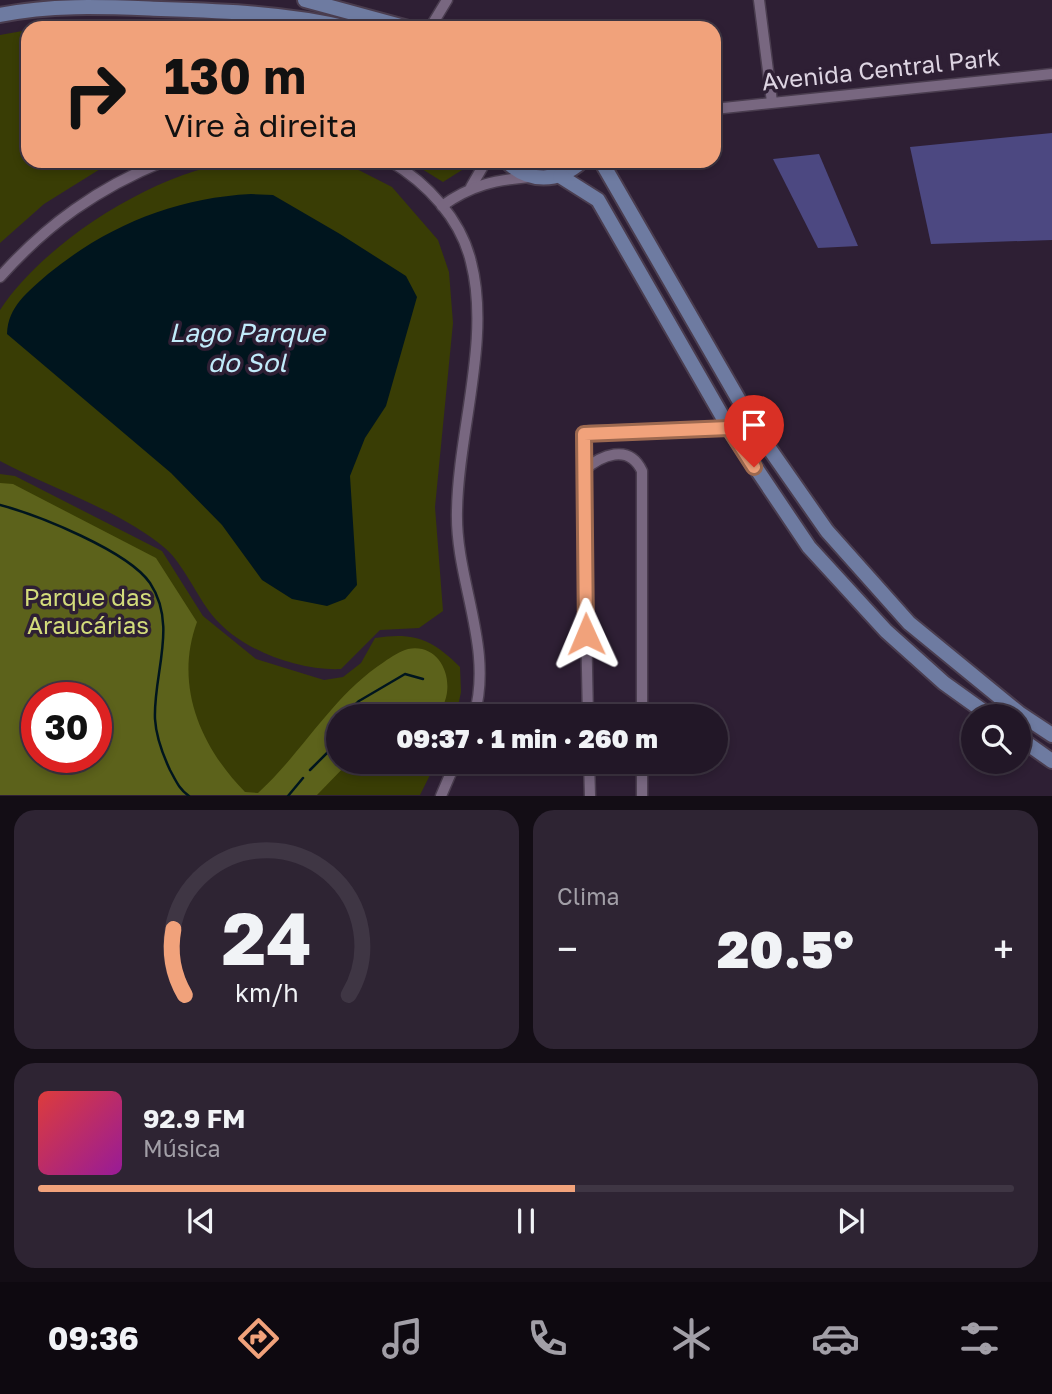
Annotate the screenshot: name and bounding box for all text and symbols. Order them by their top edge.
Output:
street label: Avenida Central Park [760,42,1002,95]
text: 130 m [164,46,306,105]
icon: right [49,49,140,140]
text: Vire à direita [164,106,357,144]
water label: Lago Parque do Sol [169,317,327,378]
pin [724,395,784,467]
icon: arrive [735,406,773,444]
park label: Parque das Araucárias [24,582,152,639]
position arrow [549,597,623,671]
speed limit sign: 30 [21,682,112,773]
map controls [961,704,1031,774]
button: search [961,704,1031,774]
text: 09:37 · 1 min · 260 m [396,723,658,754]
text: Clima [557,882,620,910]
text: 24 [222,895,311,982]
text: 20.5° [717,917,854,979]
text: − [557,926,578,971]
text: + [993,926,1014,971]
text: km/h [235,977,298,1008]
text: 92.9 FM [143,1103,245,1134]
text: Música [143,1134,221,1162]
icon: previous [182,1202,220,1240]
icon: pause [507,1202,545,1240]
icon: next [832,1202,870,1240]
icon: directions [234,1314,283,1363]
icon: music [378,1314,427,1363]
icon: phone [523,1314,572,1363]
icon: climate [667,1314,716,1363]
icon: car [811,1314,860,1363]
icon: filters [955,1314,1004,1363]
text: 09:36 [48,1319,139,1357]

